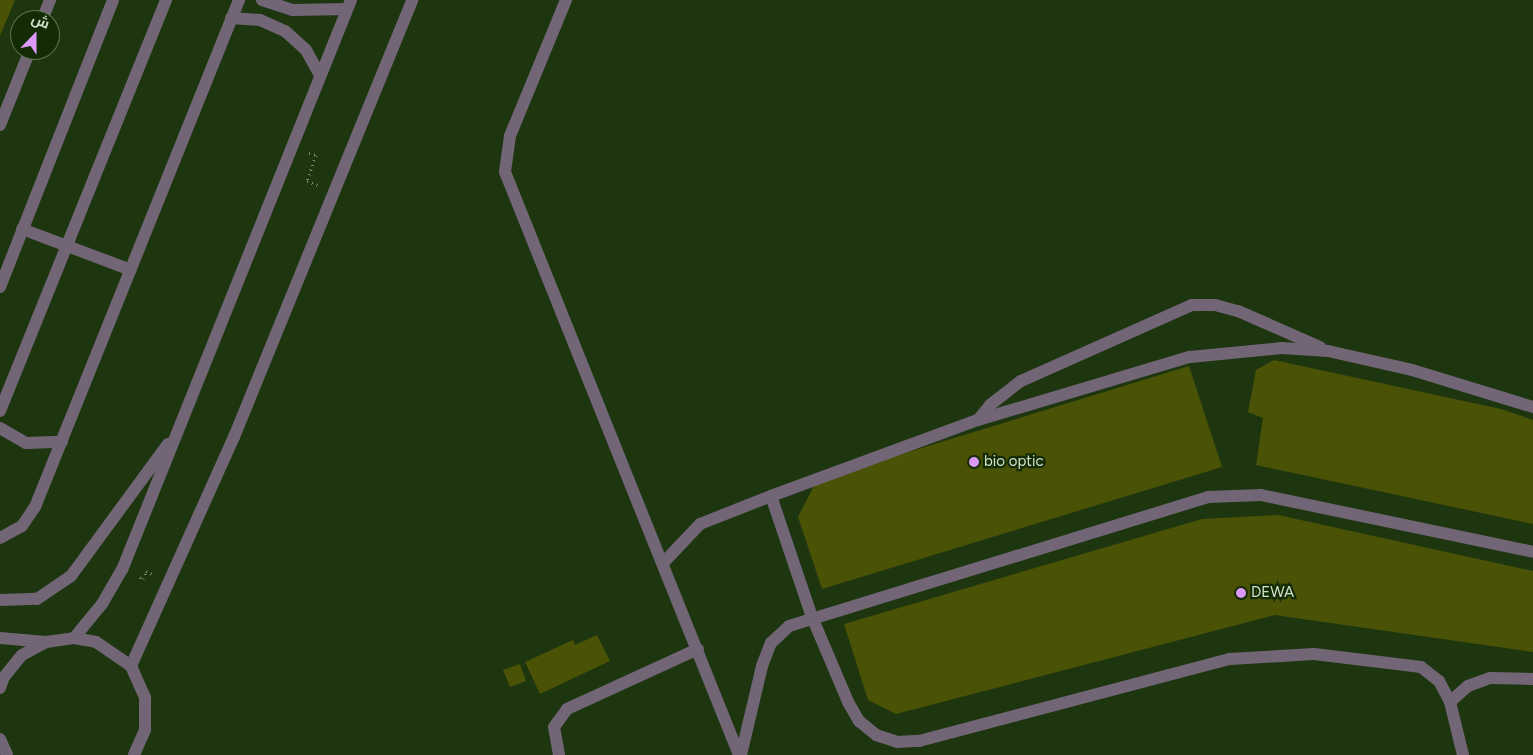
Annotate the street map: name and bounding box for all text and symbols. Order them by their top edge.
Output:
north arrow [10,10,60,60]
text: ش [29,10,52,33]
place label: bio optic [984,453,1044,471]
marker: bio optic [968,456,980,468]
place label: DEWA [1251,584,1294,602]
marker: DEWA [1235,587,1247,599]

